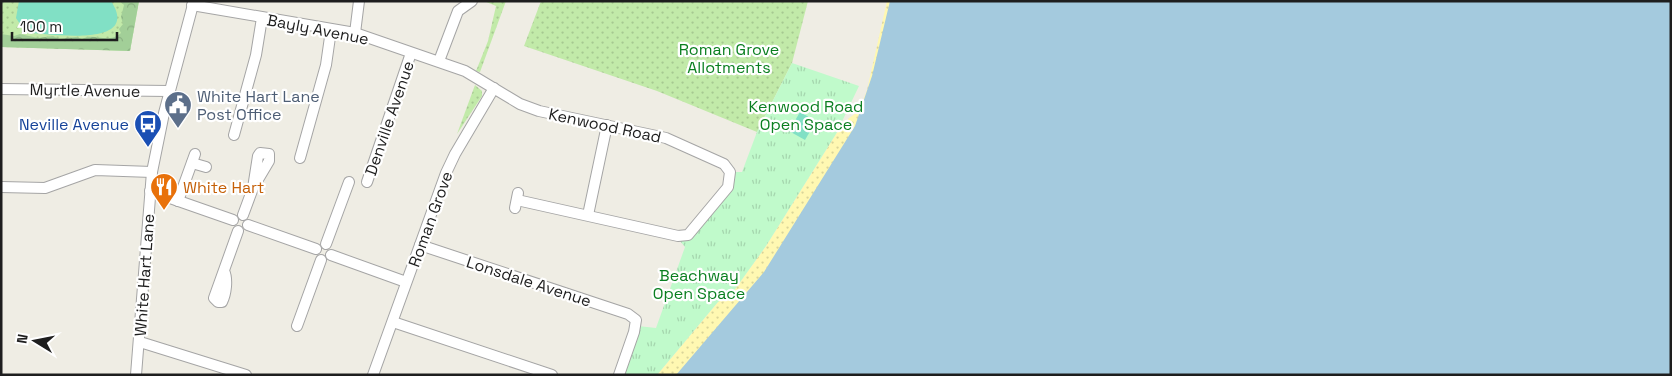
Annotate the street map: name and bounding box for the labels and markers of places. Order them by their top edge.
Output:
place label: White Hart Lane Post Office [197,86,320,125]
public building icon: White Hart Lane Post Office [163,90,193,129]
bus stop icon: Neville Avenue [133,109,163,148]
place label: Neville Avenue [19,114,129,135]
restaurant icon: White Hart [149,172,179,211]
place label: White Hart [183,177,264,198]

